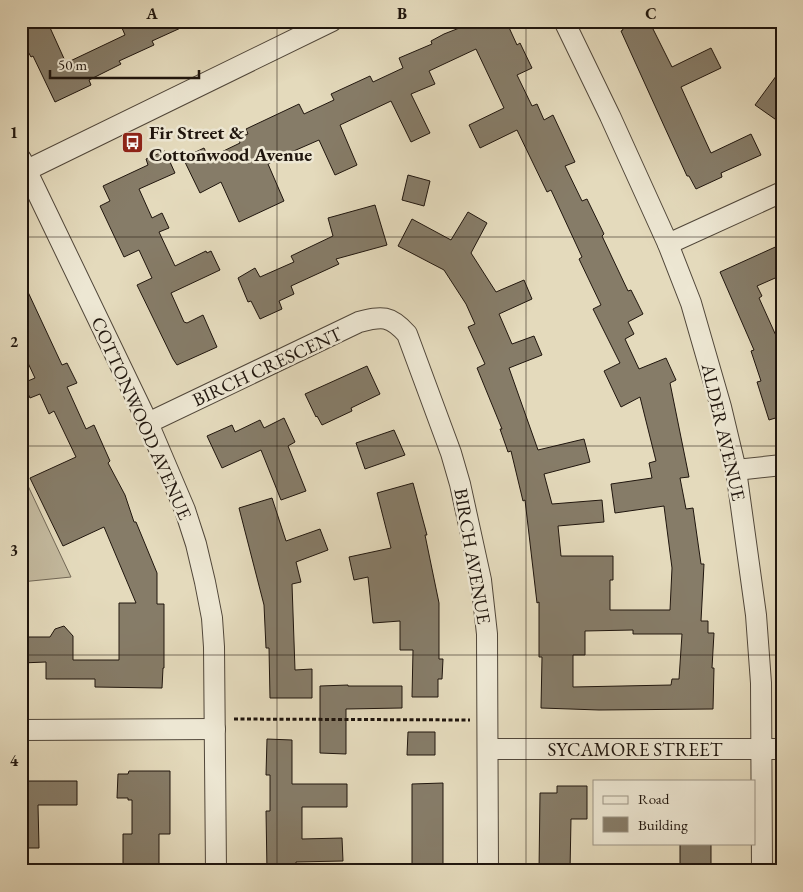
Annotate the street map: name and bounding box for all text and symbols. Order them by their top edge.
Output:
text: A [145,3,158,24]
text: B [397,3,407,24]
text: C [645,3,657,24]
scale bar [50,48,199,80]
text: 50 m [58,55,87,74]
place label: Fir Street & Cottonwood Avenue [149,120,312,167]
text: 1 [10,122,18,143]
bus stop icon: Fir Street & Cottonwood Avenue [121,131,145,155]
street label: COTTONWOOD AVENUE [85,313,198,524]
street label: BIRCH CRESCENT [188,321,346,412]
text: 2 [10,331,19,352]
street label: ALDER AVENUE [695,360,752,504]
street label: BIRCH AVENUE [448,486,497,626]
text: 3 [10,540,18,561]
street label: SYCAMORE STREET [547,737,723,762]
text: 4 [10,750,19,771]
legend [593,780,756,844]
text: Road [638,789,670,808]
text: Building [638,815,688,834]

